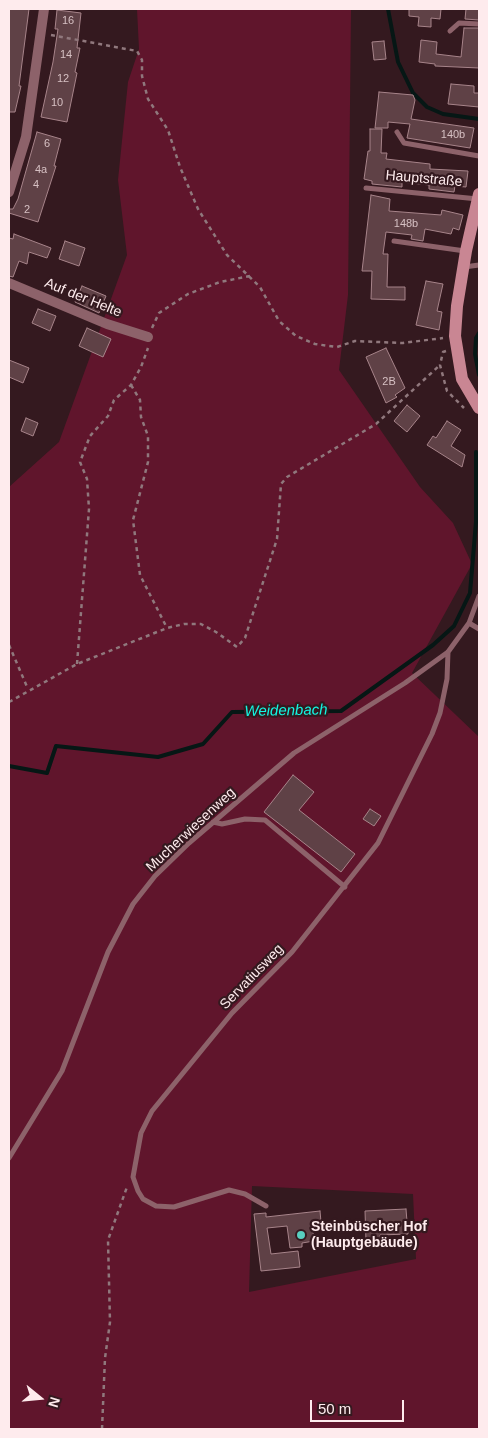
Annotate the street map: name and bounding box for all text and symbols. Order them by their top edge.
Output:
house number: 16 [62,14,74,28]
house number: 14 [60,48,72,62]
house number: 12 [57,72,69,86]
house number: 10 [51,96,63,110]
house number: 140b [441,128,465,142]
house number: 6 [44,137,50,151]
house number: 4a [35,163,47,177]
street label: Hauptstraße [385,167,463,191]
house number: 4 [33,178,39,192]
house number: 2 [24,203,30,217]
house number: 148b [394,217,418,231]
street label: Auf der Helte [42,275,124,321]
house number: 2B [382,375,396,389]
water label: Weidenbach [244,701,328,721]
street label: Mucherwiesenweg [143,784,239,876]
street label: Servatiusweg [217,941,287,1013]
place label: Steinbüscher Hof (Hauptgebäude) [311,1219,427,1252]
marker: Steinbüscher Hof (Hauptgebäude) [295,1229,307,1241]
north arrow [15,1373,65,1423]
scale bar [313,1390,407,1422]
text: N [45,1395,63,1410]
text: 50 m [318,1400,351,1417]

